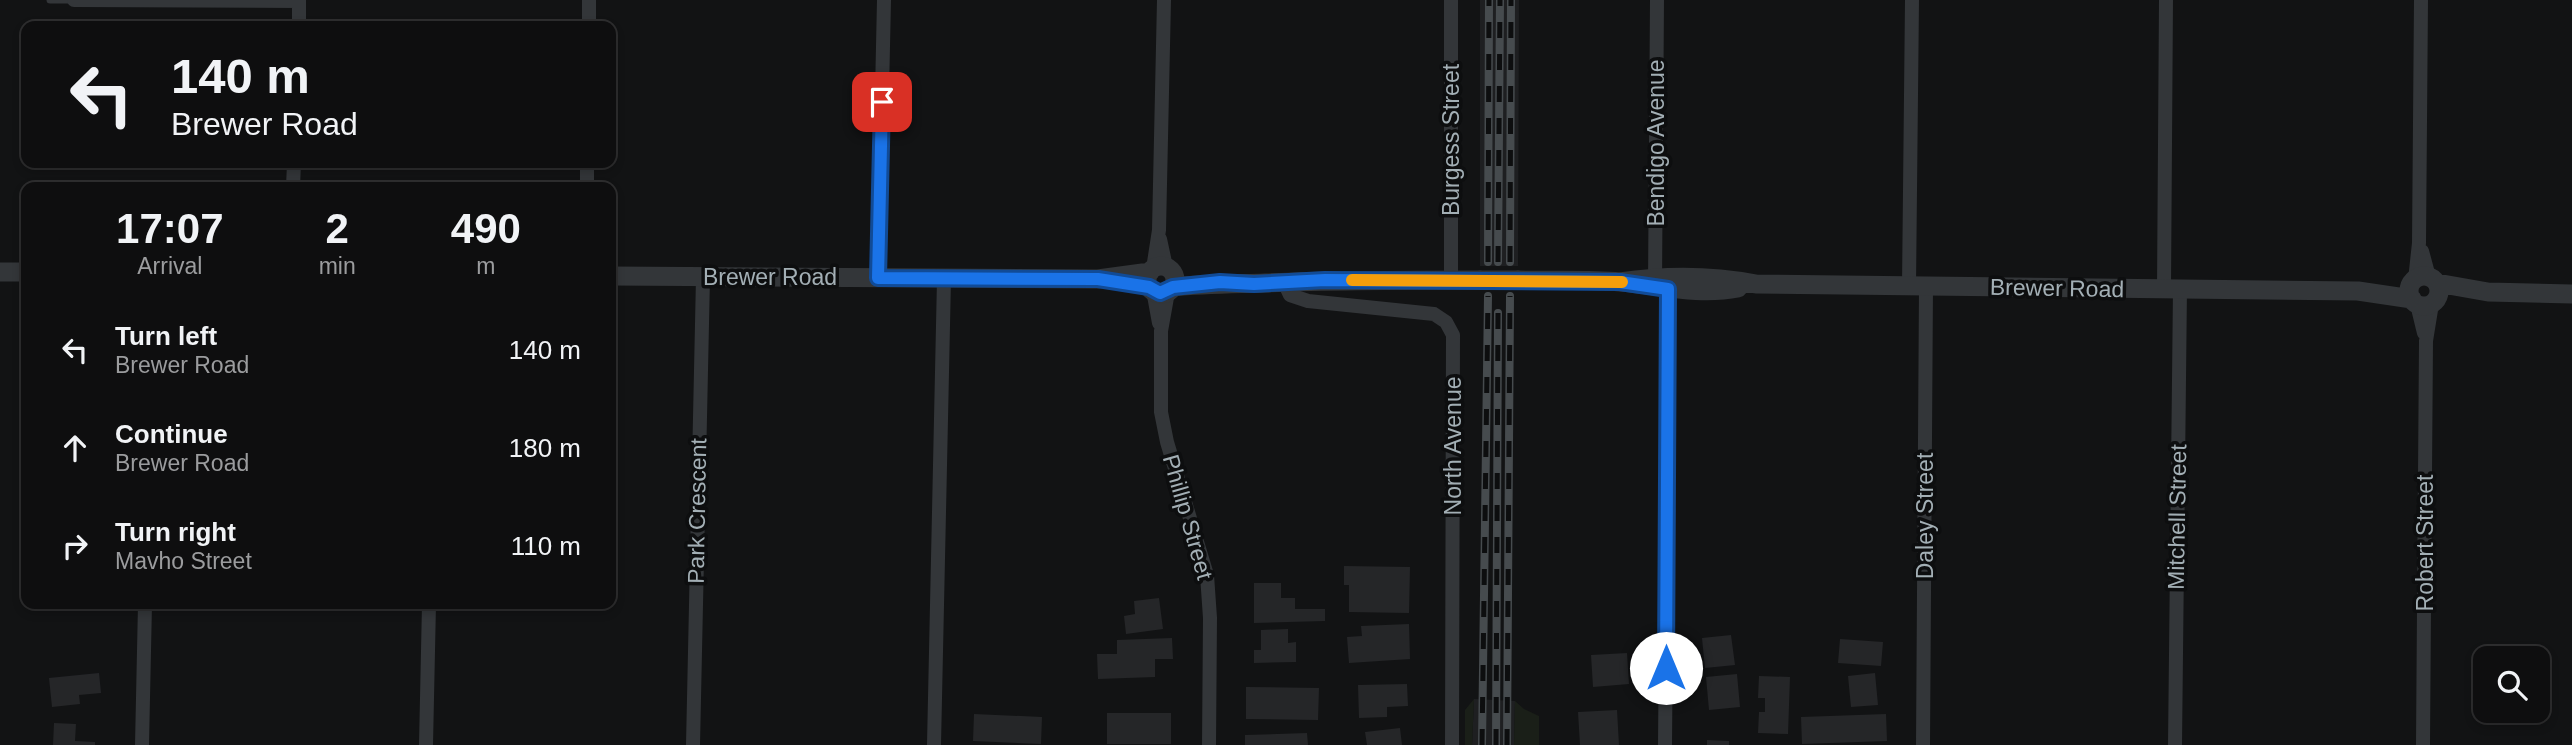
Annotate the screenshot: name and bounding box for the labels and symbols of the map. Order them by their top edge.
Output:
street label: Bendigo Avenue [1643,59,1669,227]
street label: Burgess Street [1438,63,1464,216]
pin [852,72,912,132]
street label: Brewer Road [703,264,837,290]
street label: Brewer Road [1990,274,2124,302]
street label: North Avenue [1440,377,1466,515]
street label: Park Crescent [683,437,711,584]
street label: Mitchell Street [2163,443,2191,590]
street label: Phillip Street [1158,451,1218,583]
street label: Daley Street [1912,452,1938,579]
street label: Robert Street [2412,474,2438,611]
position arrow [1629,631,1703,705]

